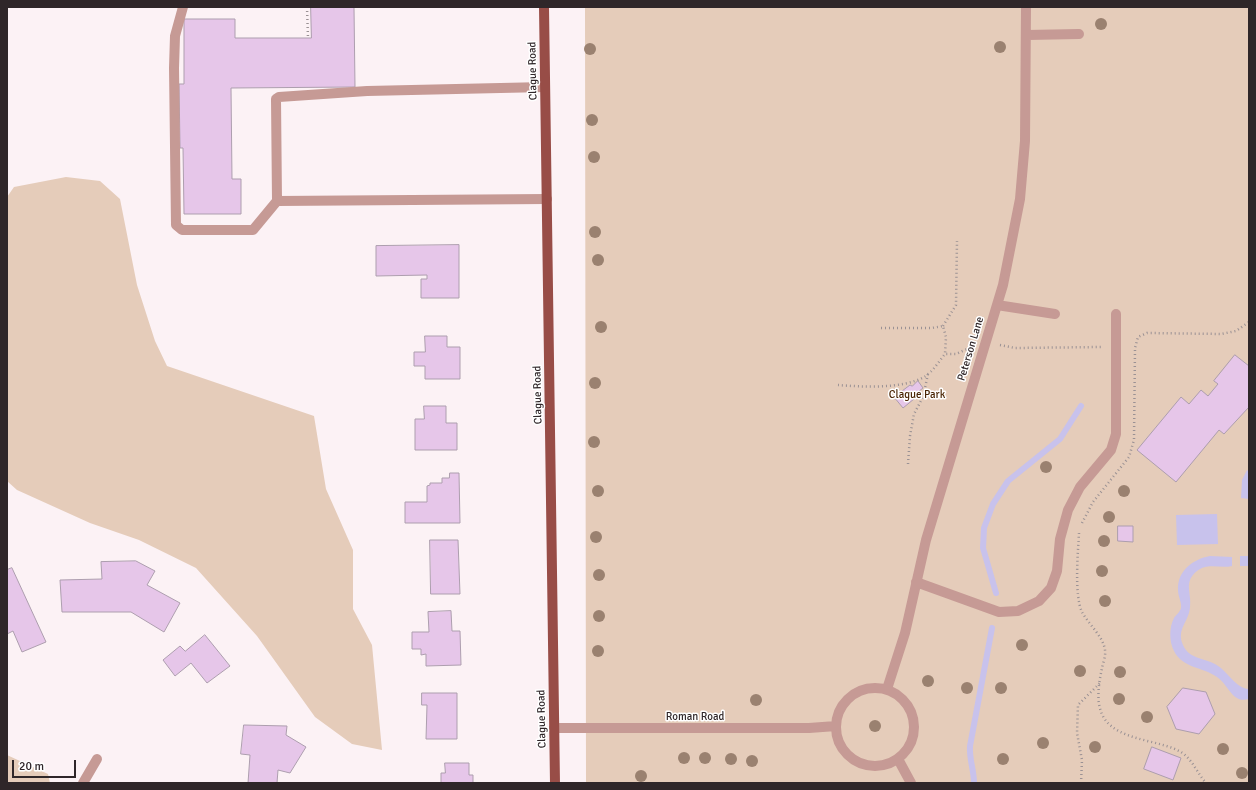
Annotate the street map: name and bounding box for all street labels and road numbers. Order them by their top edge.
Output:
street label: Clague Road [526,42,540,100]
street label: Peterson Lane [955,315,987,383]
street label: Clague Road [531,366,545,424]
street label: Clague Road [535,690,549,748]
street label: Roman Road [666,710,724,724]

